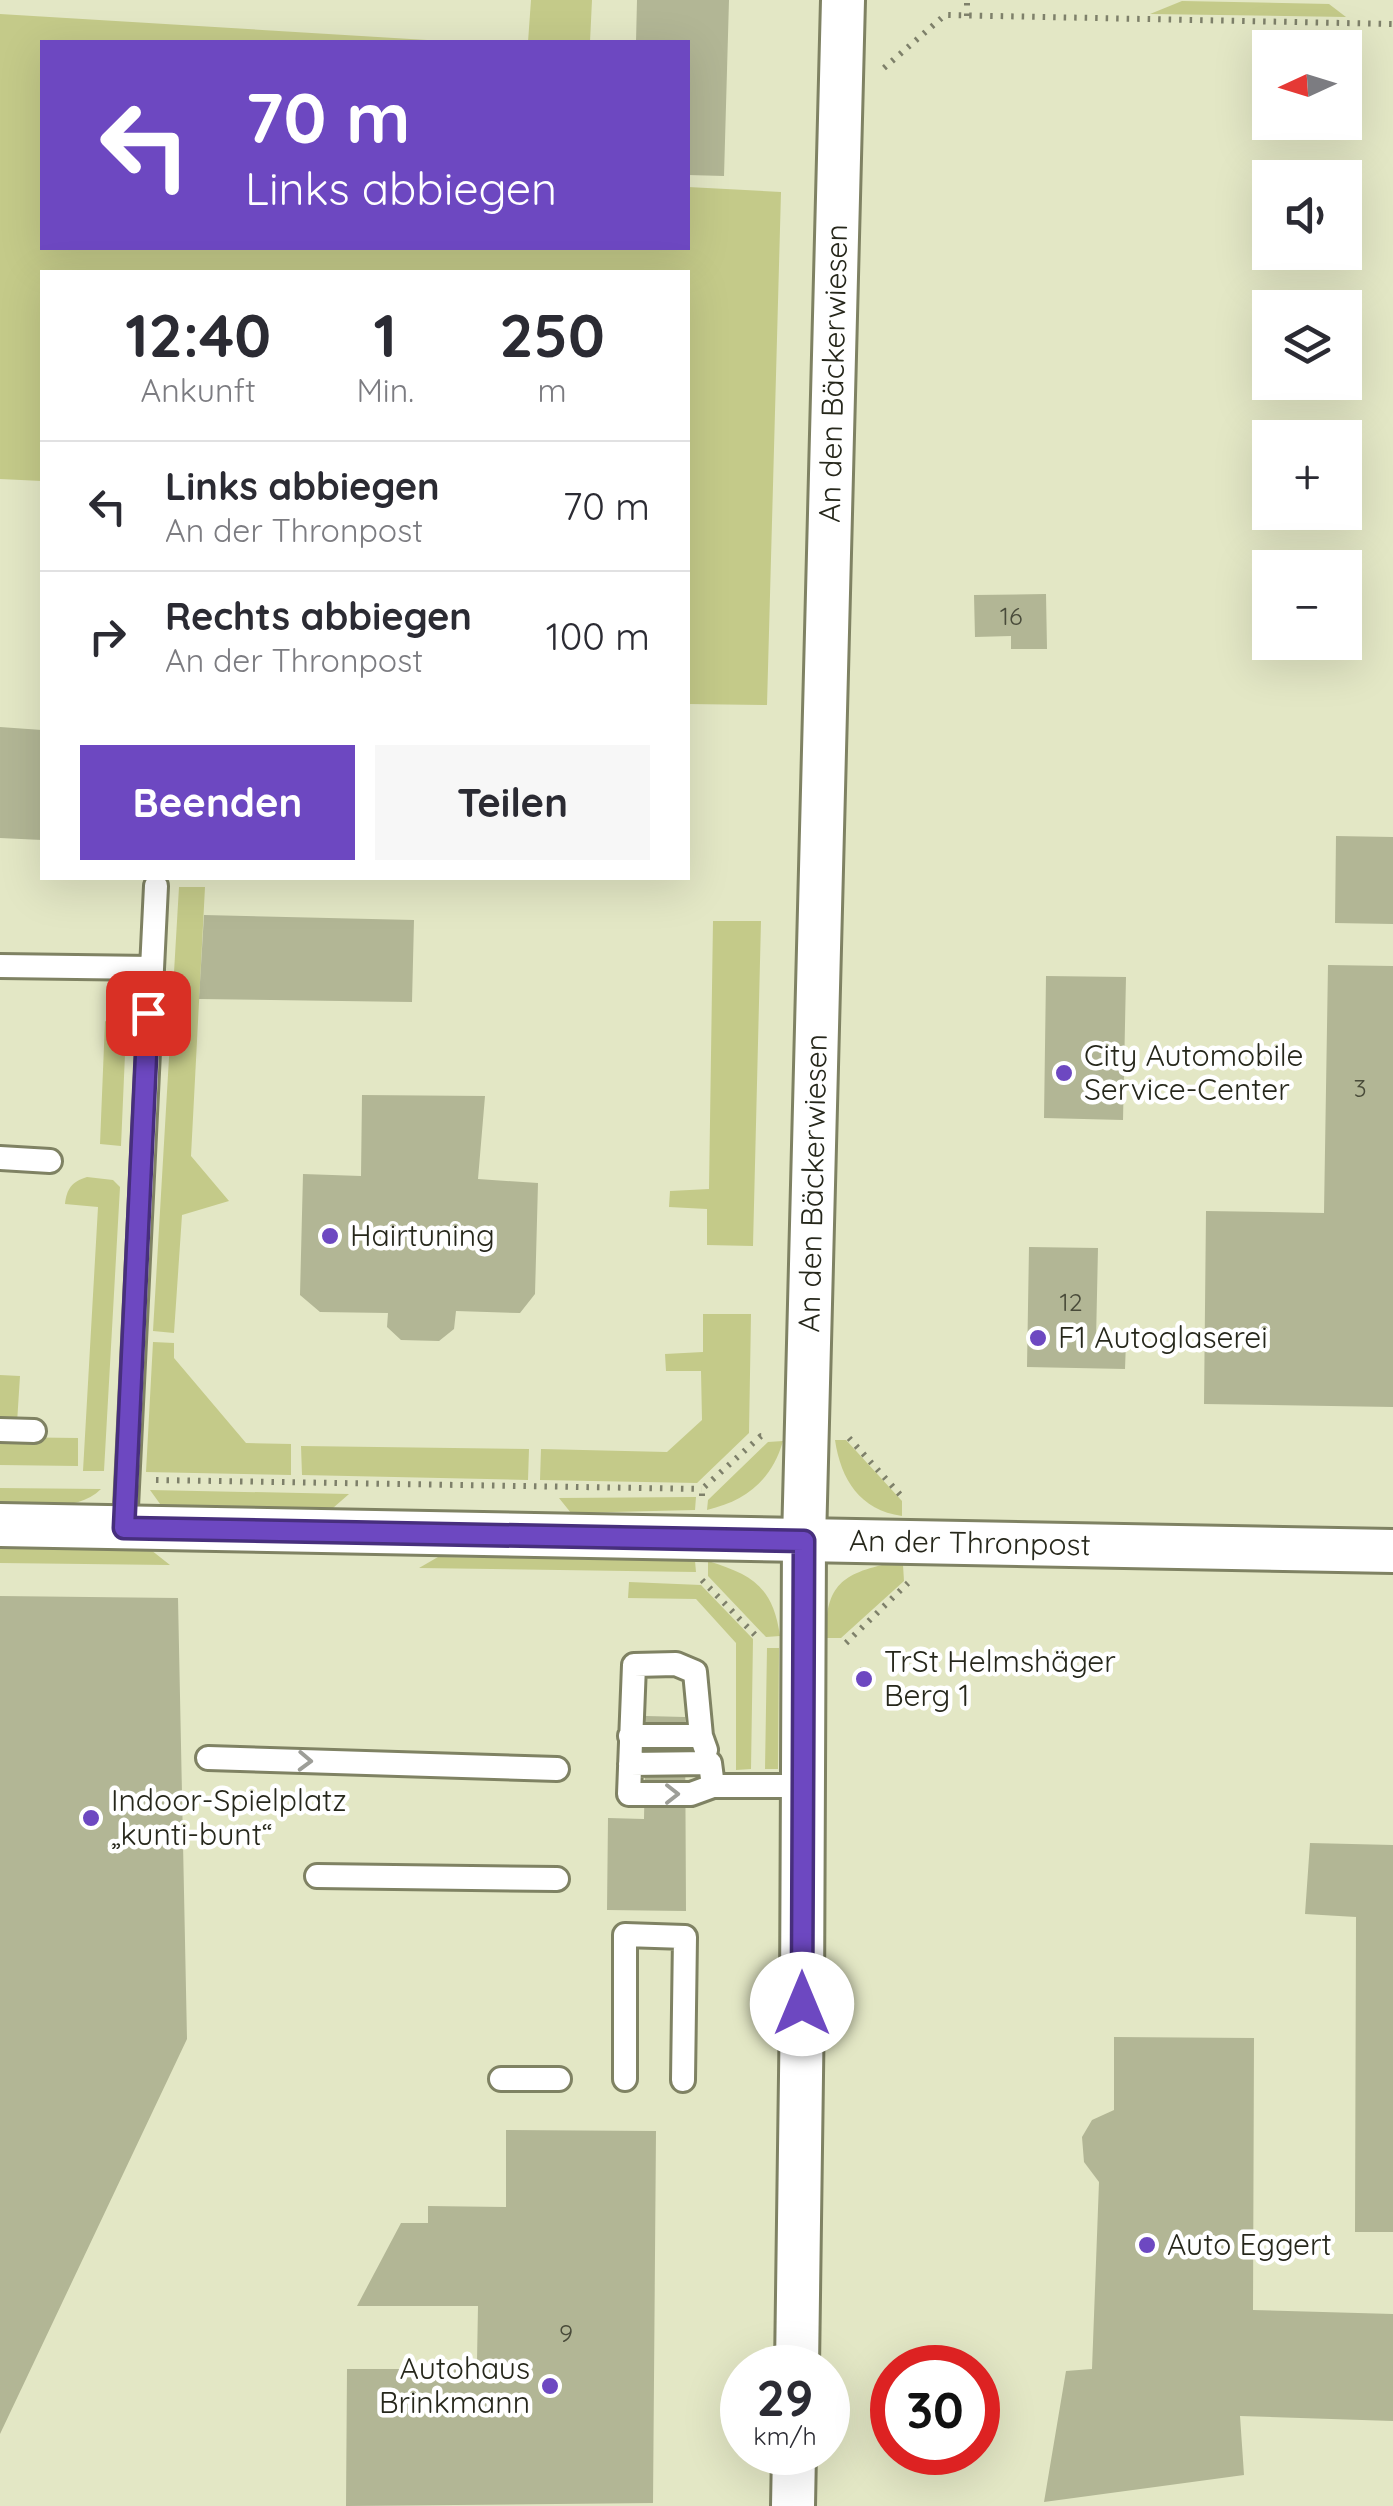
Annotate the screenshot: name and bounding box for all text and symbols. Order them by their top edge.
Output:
north arrow [1252,30,1362,140]
map controls [1252,30,1362,660]
text: 70 m [245,73,411,161]
icon: left [80,80,210,210]
text: Links abbiegen [245,160,557,216]
button: sound [1252,160,1362,270]
street label: An den Bäckerwiesen [810,224,855,523]
button: layers [1252,290,1362,400]
text: 12:40 [125,297,271,372]
text: 1 [374,297,397,372]
text: 250 [499,297,605,372]
text: Ankunft [141,370,256,410]
text: Min. [356,370,414,410]
text: m [537,370,567,410]
button: + [1252,420,1362,530]
text: Links abbiegen [165,462,440,510]
icon: left [80,479,135,534]
text: 70 m [563,482,650,530]
text: An der Thronpost [165,510,423,550]
button: − [1252,550,1362,660]
text: Rechts abbiegen [165,592,472,640]
house number: 16 [1000,600,1022,631]
icon: right [80,609,135,664]
text: 100 m [546,612,650,660]
text: An der Thronpost [165,640,423,680]
button: Beenden [80,745,355,860]
button: Teilen [375,745,650,860]
pin [106,971,191,1056]
icon: arrive [121,986,176,1041]
street label: An den Bäckerwiesen [789,1033,835,1333]
place label: City Automobile Service-Center [1084,1036,1303,1108]
marker: City Automobile Service-Center [1053,1062,1075,1084]
house number: 3 [1353,1072,1367,1103]
place label: Hairtuning [350,1216,495,1254]
marker: Hairtuning [319,1225,341,1247]
house number: 12 [1059,1286,1083,1317]
place label: F1 Autoglaserei [1058,1318,1268,1356]
marker: F1 Autoglaserei [1027,1327,1049,1349]
street label: An der Thronpost [849,1521,1091,1563]
place label: TrSt Helmshäger Berg 1 [884,1642,1116,1714]
marker: TrSt Helmshäger Berg 1 [853,1668,875,1690]
one-way arrow [298,1751,314,1772]
place label: Indoor-Spielplatz „kunti-bunt“ [111,1781,347,1853]
one-way arrow [664,1783,680,1805]
marker: Indoor-Spielplatz „kunti-bunt“ [80,1807,102,1829]
position arrow [750,1952,854,2056]
place label: Auto Eggert [1167,2225,1332,2263]
marker: Auto Eggert [1136,2234,1158,2256]
house number: 9 [559,2317,573,2348]
speed limit sign: 30 [870,2345,1000,2475]
place label: Autohaus Brinkmann [379,2349,530,2421]
text: 29 [757,2366,813,2429]
marker: Autohaus Brinkmann [539,2375,561,2397]
text: km/h [753,2420,817,2451]

